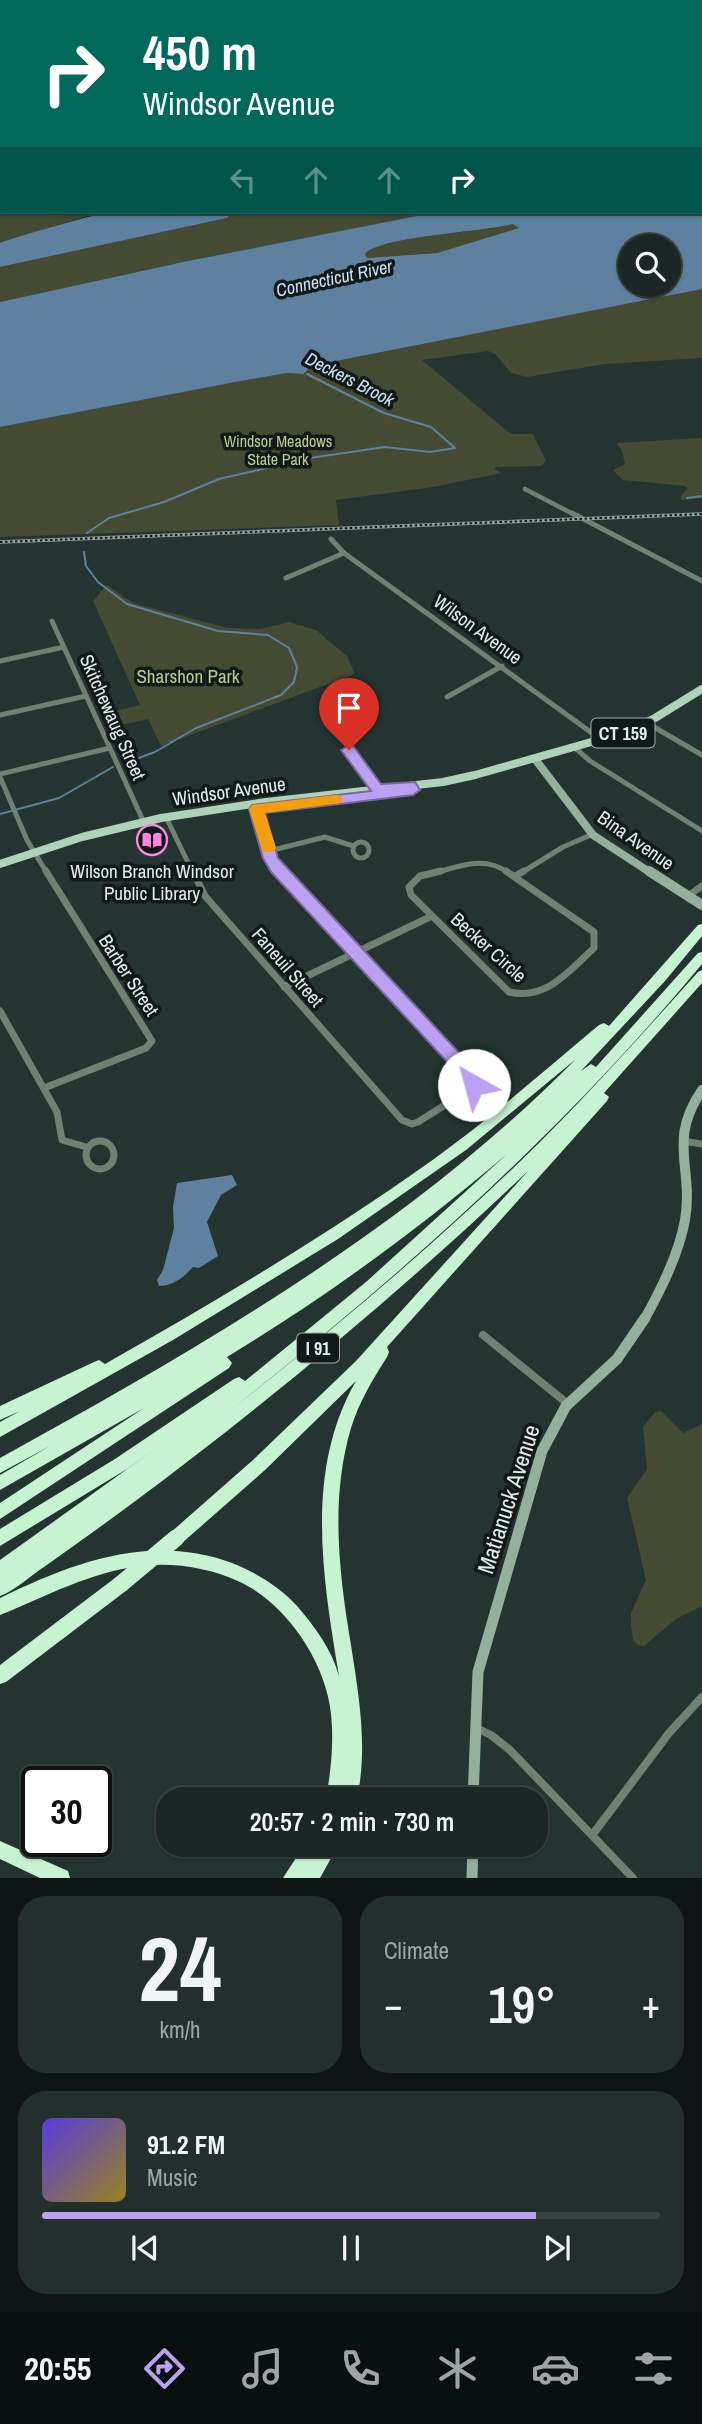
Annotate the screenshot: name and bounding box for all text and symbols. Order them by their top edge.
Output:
text: 450 m [143,19,257,85]
icon: right [28,28,119,119]
text: Windsor Avenue [143,82,335,125]
icon: left [224,161,262,199]
icon: ahead [297,161,335,199]
icon: ahead [370,161,408,199]
icon: right [443,161,481,199]
map controls [618,234,681,297]
button: search [618,234,681,297]
water label: Connecticut River [274,253,395,303]
water label: Deckers Brook [301,346,399,412]
park label: Windsor Meadows State Park [224,430,332,470]
street label: Wilson Avenue [428,588,528,670]
street label: Skitchewaug Street [74,650,153,785]
park label: Sharshon Park [136,663,240,689]
pin [319,678,379,750]
icon: arrive [330,689,368,727]
road number: CT 159 [592,718,654,748]
street label: Windsor Avenue [171,770,287,812]
street label: Bina Avenue [592,804,680,876]
library icon: Wilson Branch Windsor Public Library [135,823,169,857]
place label: Wilson Branch Windsor Public Library [70,858,235,906]
street label: Becker Circle [446,906,532,988]
street label: Faneuil Street [246,922,330,1013]
street label: Barber Street [93,929,165,1021]
position arrow [437,1048,511,1122]
road number: I 91 [297,1334,339,1363]
street label: Matianuck Avenue [469,1421,547,1577]
speed limit sign: 30 [21,1766,112,1857]
text: 20:57 · 2 min · 730 m [250,1804,454,1839]
text: 24 [139,1907,222,2029]
text: Climate [384,1935,449,1966]
text: 19° [488,1969,556,2039]
text: − [384,1979,402,2030]
text: + [642,1979,660,2030]
text: km/h [160,2014,200,2045]
text: 91.2 FM [147,2127,225,2162]
text: Music [147,2162,197,2193]
icon: previous [126,2229,164,2267]
icon: pause [332,2229,370,2267]
icon: next [538,2229,576,2267]
icon: directions [140,2344,189,2393]
icon: music [238,2344,287,2393]
icon: phone [336,2344,385,2393]
icon: climate [433,2344,482,2393]
icon: car [531,2344,580,2393]
icon: filters [629,2344,678,2393]
text: 20:55 [24,2347,91,2390]

